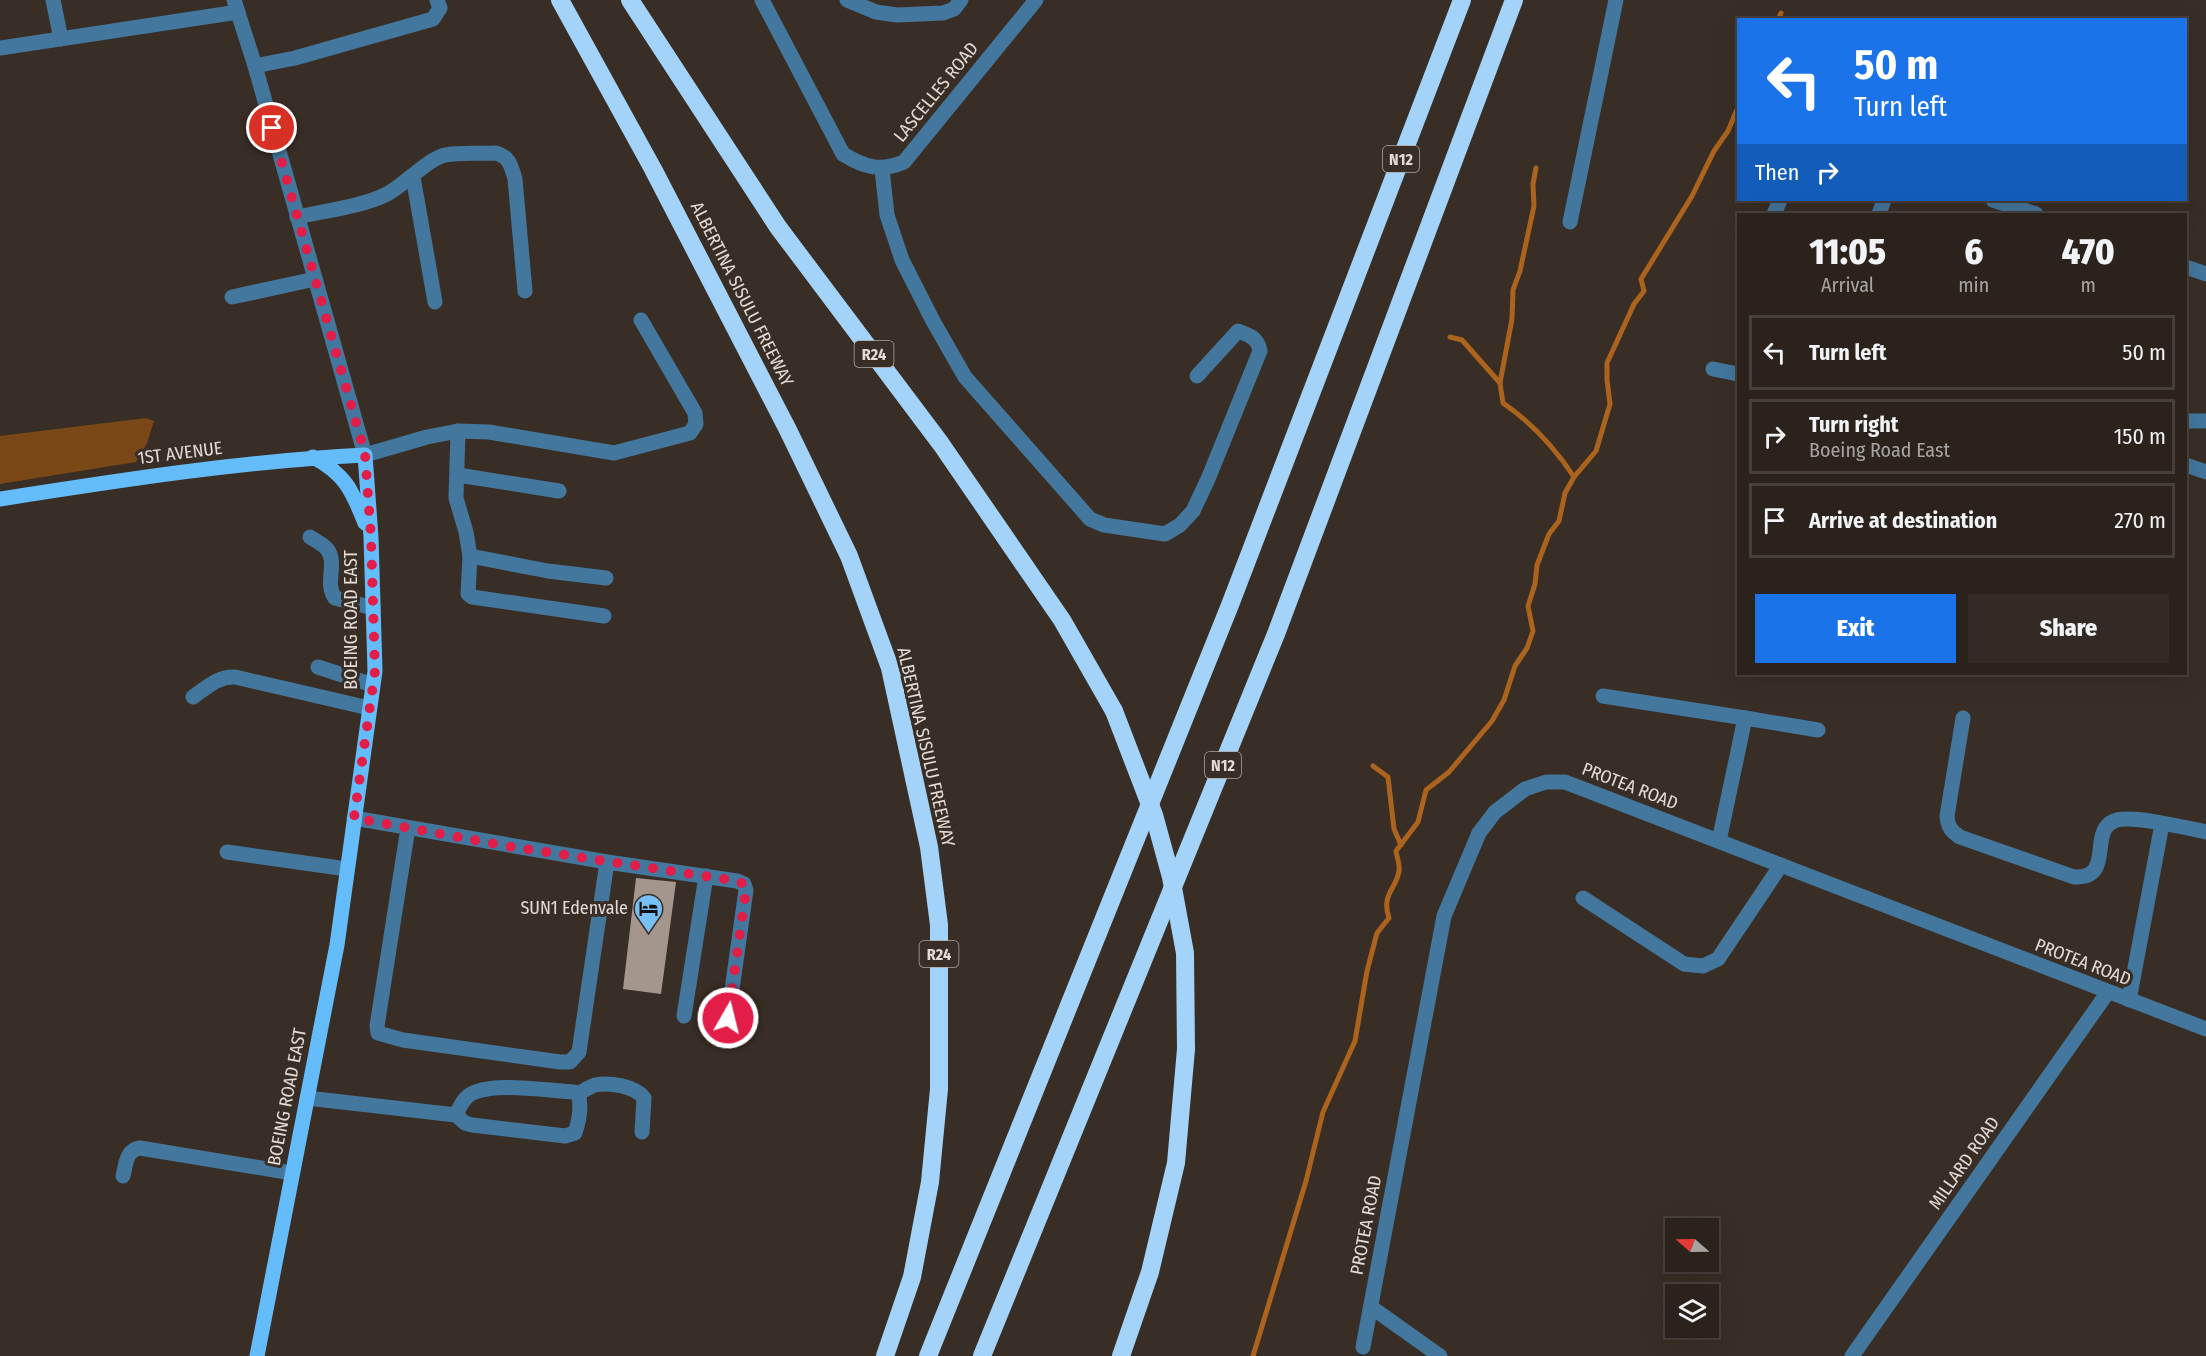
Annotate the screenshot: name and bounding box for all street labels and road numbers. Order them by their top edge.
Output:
street label: LASCELLES ROAD [889,38,983,146]
road number: N12 [1383,146,1419,172]
street label: ALBERTINA SISULU FREEWAY [686,198,798,390]
road number: R24 [854,341,894,367]
street label: 1ST AVENUE [137,437,223,469]
street label: BOEING ROAD EAST [340,550,362,690]
street label: ALBERTINA SISULU FREEWAY [892,645,960,849]
road number: N12 [1205,752,1241,778]
street label: PROTEA ROAD [1579,758,1681,814]
street label: PROTEA ROAD [2032,934,2134,990]
road number: R24 [920,941,958,967]
street label: BOEING ROAD EAST [263,1026,311,1168]
street label: MILLARD ROAD [1924,1112,2004,1214]
street label: PROTEA ROAD [1346,1173,1386,1277]

